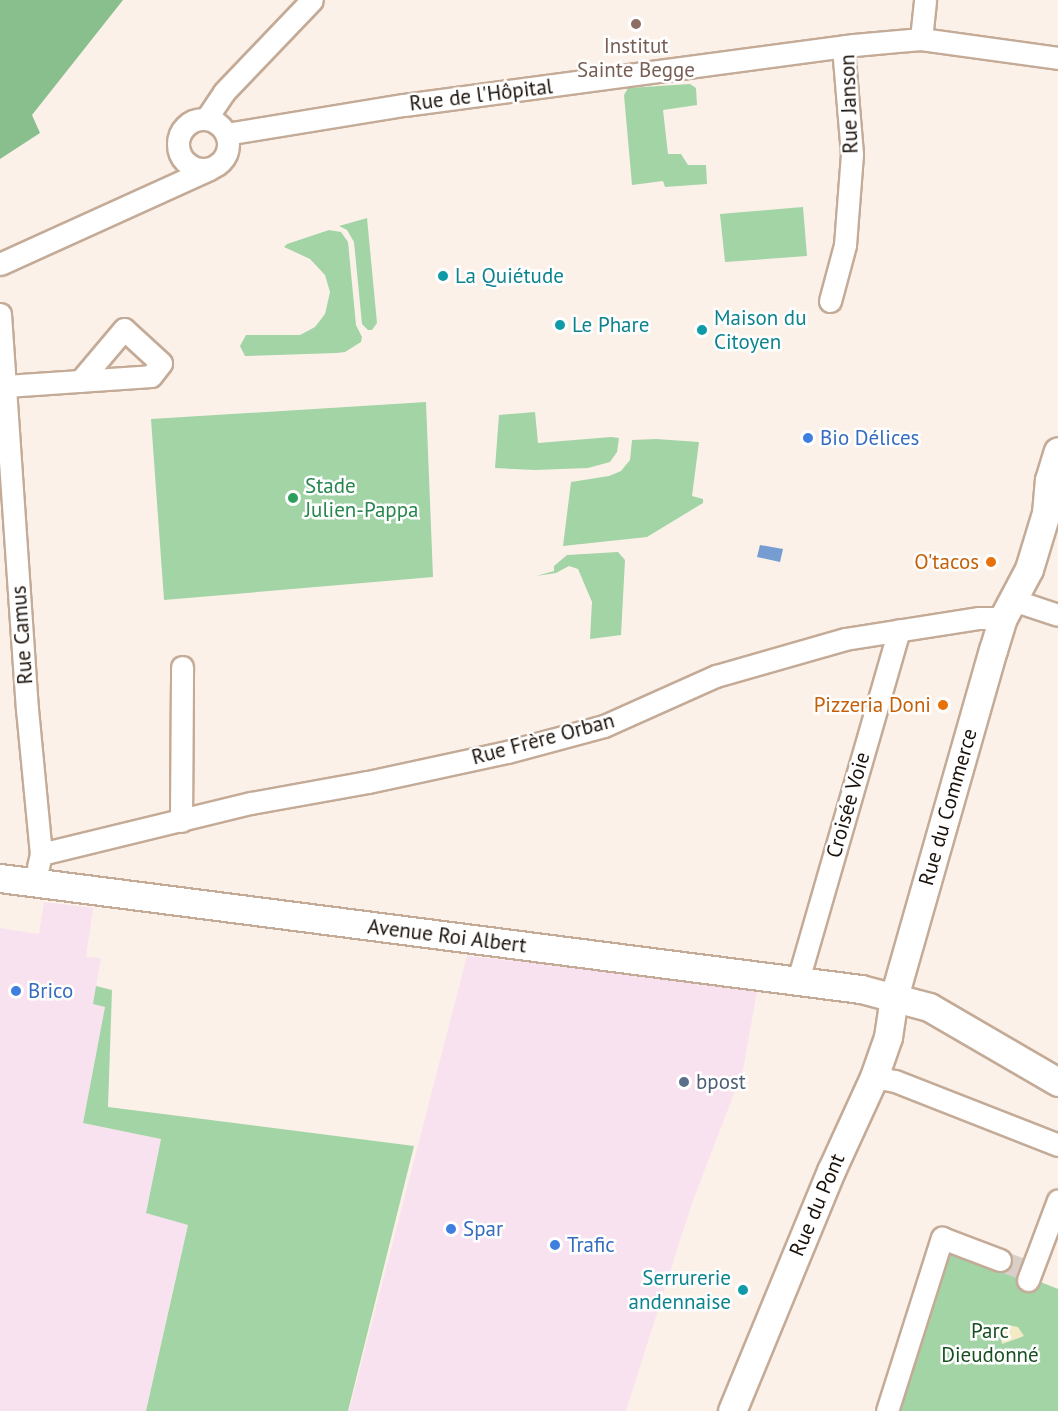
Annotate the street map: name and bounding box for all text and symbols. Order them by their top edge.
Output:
marker: Institut Sainte Begge [629,17,643,31]
place label: Institut Sainte Begge [577,33,695,83]
street label: Rue Janson [835,54,863,154]
street label: Rue de l'Hôpital [408,74,554,116]
place label: La Quiétude [455,263,564,289]
marker: La Quiétude [436,269,450,283]
place label: Maison du Citoyen [714,305,806,355]
place label: Le Phare [572,312,649,338]
marker: Le Phare [553,318,567,332]
marker: Maison du Citoyen [695,323,709,337]
place label: Bio Délices [820,425,919,451]
marker: Bio Délices [801,431,815,445]
place label: Stade Julien-Pappa [305,473,418,523]
marker: Stade Julien-Pappa [286,491,300,505]
place label: O'tacos [914,549,979,575]
marker: O'tacos [984,555,998,569]
street label: Rue Camus [6,585,38,685]
place label: Pizzeria Doni [814,692,931,718]
marker: Pizzeria Doni [936,698,950,712]
street label: Rue Frère Orban [469,708,617,770]
street label: Rue du Commerce [914,726,982,888]
street label: Croisée Voie [821,749,875,861]
street label: Avenue Roi Albert [366,914,528,958]
place label: Brico [28,978,73,1004]
marker: Brico [9,984,23,998]
place label: bpost [696,1069,746,1095]
marker: bpost [677,1075,691,1089]
street label: Rue du Pont [784,1150,850,1260]
place label: Spar [463,1216,503,1242]
marker: Spar [444,1222,458,1236]
place label: Trafic [567,1232,615,1258]
marker: Trafic [548,1238,562,1252]
place label: Serrurerie andennaise [629,1265,731,1315]
marker: Serrurerie andennaise [736,1283,750,1297]
park label: Parc Dieudonné [941,1318,1039,1368]

